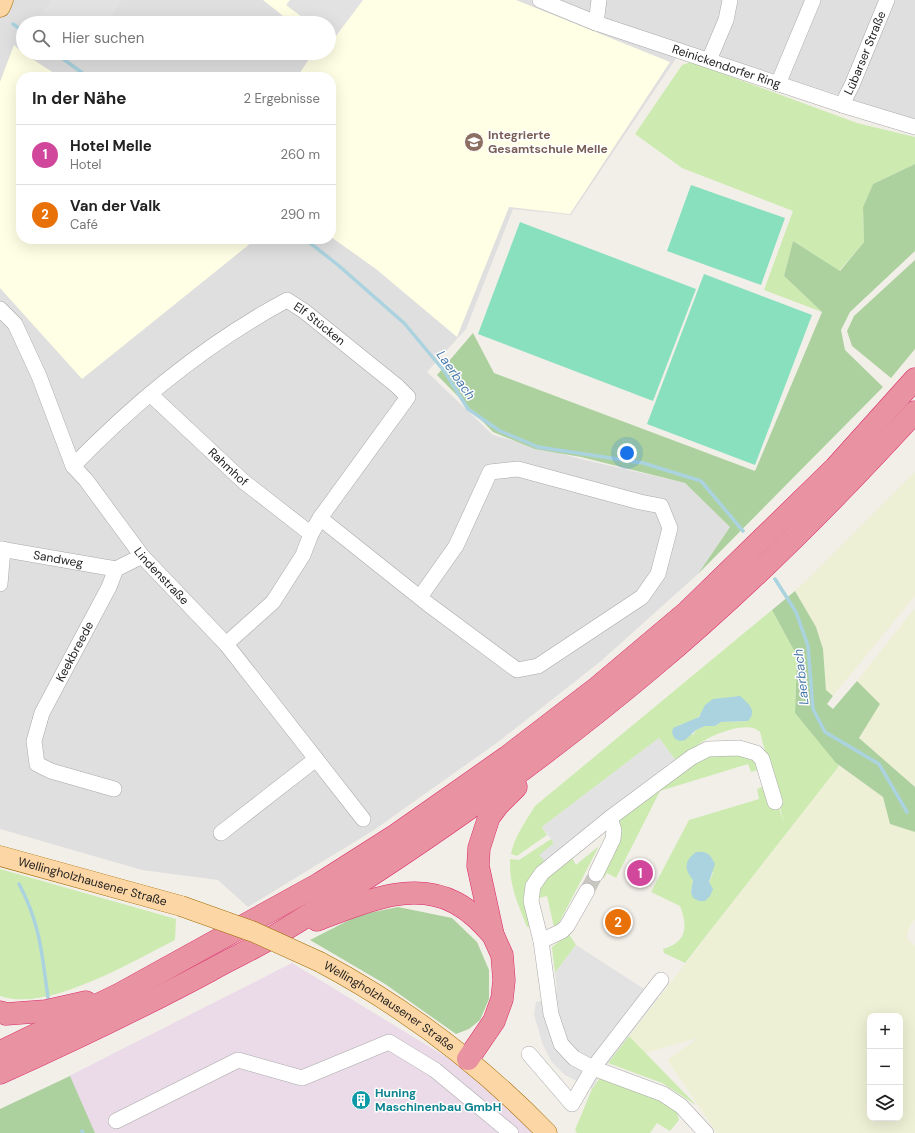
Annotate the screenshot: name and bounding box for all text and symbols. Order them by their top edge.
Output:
street label: Lübarser Straße [840,8,890,98]
search box [16,16,336,60]
icon: search [30,27,52,49]
text: Hier suchen [62,28,144,48]
street label: Reinickendorfer Ring [670,41,783,92]
text: In der Nähe [32,87,127,109]
text: 2 Ergebnisse [244,90,320,107]
place label: Integrierte Gesamtschule Melle [488,127,608,157]
school or university icon: Integrierte Gesamtschule Melle [463,131,485,153]
text: Hotel Melle [70,136,152,156]
text: 1 [43,146,47,163]
text: 260 m [280,146,320,163]
text: Hotel [70,156,102,173]
text: Van der Valk [70,196,161,216]
text: 2 [41,206,49,223]
text: 290 m [281,206,320,223]
text: Café [70,216,98,233]
street label: Elf Stücken [290,298,349,349]
water label: Laerbach [433,347,479,403]
your location [617,443,637,463]
street label: Rahmhof [205,444,251,490]
street label: Lindenstraße [130,544,192,608]
street label: Sandweg [32,547,85,571]
street label: Keekbreede [52,619,97,685]
water label: Laerbach [790,648,812,706]
street label: Wellingholzhausener Straße [16,853,169,910]
pin: 1 [627,858,653,888]
pin: 2 [605,907,631,937]
street label: Wellingholzhausener Straße [321,957,458,1055]
map controls [867,1013,903,1121]
button: + [867,1013,903,1049]
button: − [867,1049,903,1085]
place label: Huning Maschinenbau GmbH [375,1085,501,1115]
button: layers [867,1085,903,1121]
building icon: Huning Maschinenbau GmbH [350,1089,372,1111]

